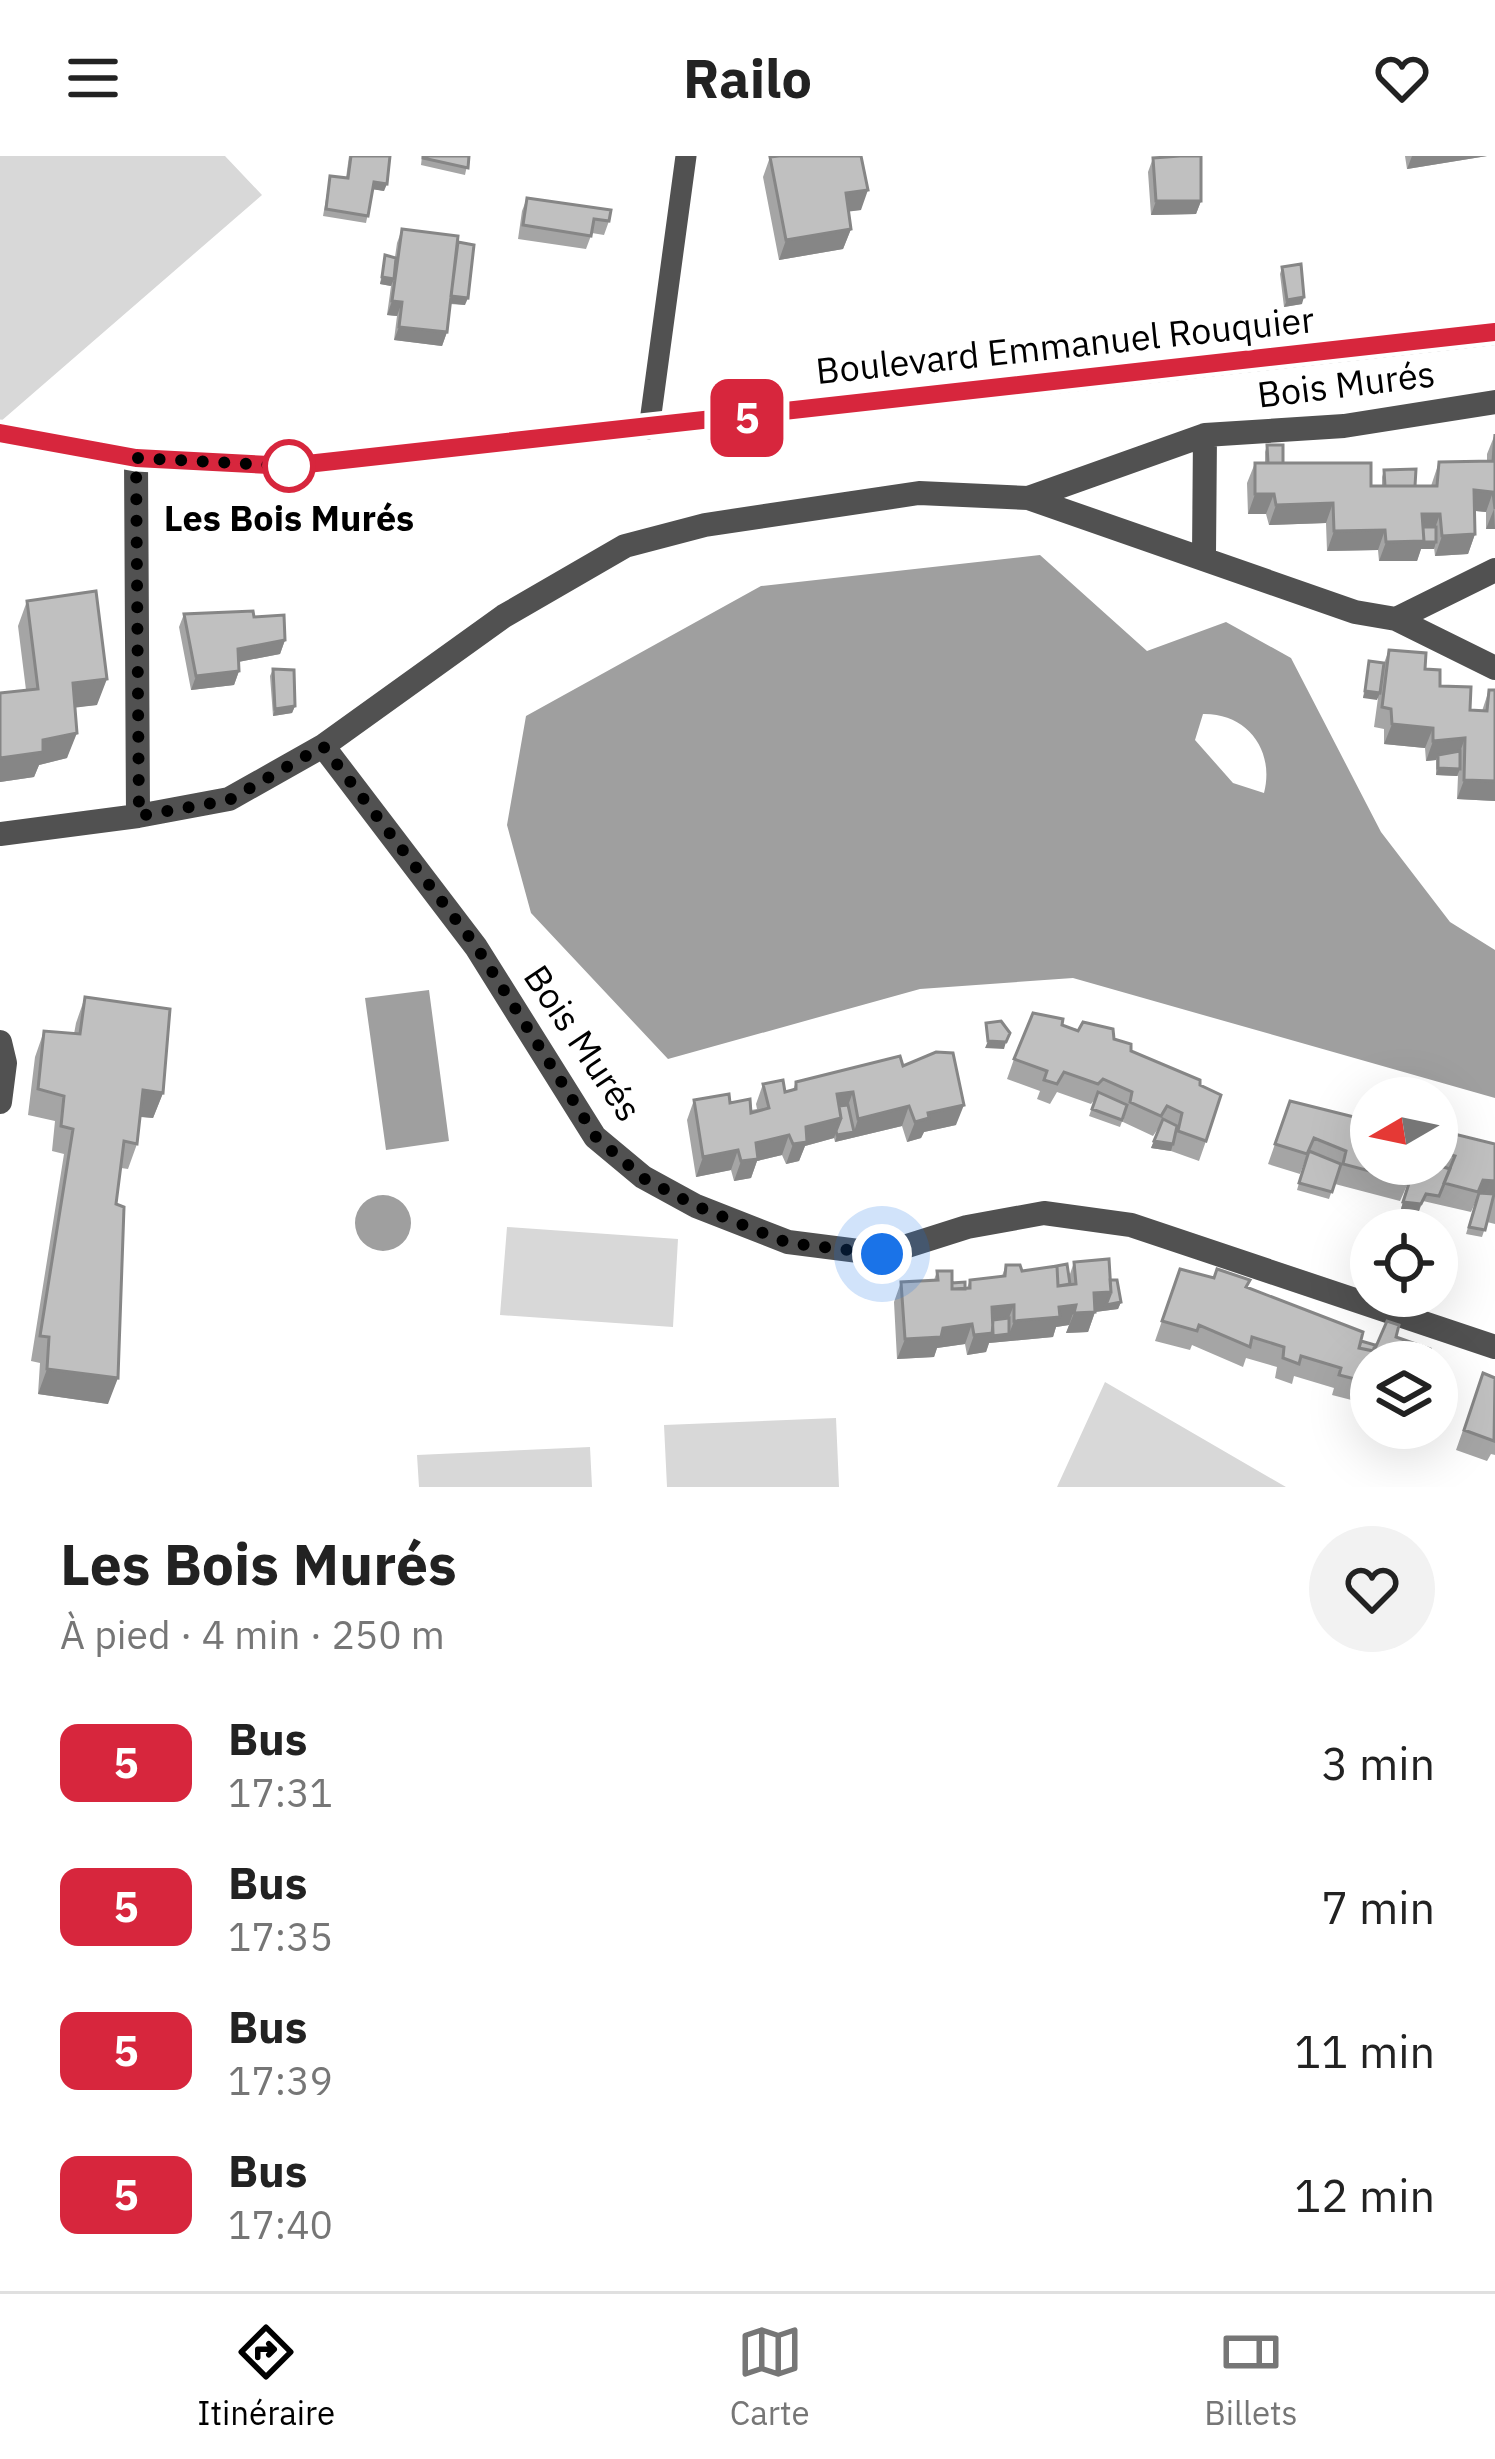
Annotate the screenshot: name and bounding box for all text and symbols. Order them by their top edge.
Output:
text: Railo [683,43,812,113]
icon: menu [60,45,126,111]
icon: heart [1369,45,1435,111]
street label: Boulevard Emmanuel Rouquier [813,295,1316,394]
street label: Bois Murés [1254,349,1437,418]
line badge: 5 [708,379,786,457]
text: 5 [734,390,760,445]
marker: Les Bois Murés [264,441,314,491]
place label: Les Bois Murés [164,494,414,541]
street label: Bois Murés [514,955,653,1130]
north arrow [1350,1077,1458,1185]
map controls [1350,1077,1458,1449]
button: locate [1350,1209,1458,1317]
your location [852,1224,912,1284]
button: layers [1350,1341,1458,1449]
button: heart [1309,1526,1435,1652]
text: Les Bois Murés [60,1527,457,1601]
text: À pied · 4 min · 250 m [60,1609,445,1660]
text: Bus [228,1709,308,1767]
text: 3 min [1321,1734,1435,1792]
text: 5 [113,1735,139,1790]
text: 17:31 [228,1767,333,1818]
text: Bus [228,1853,308,1911]
text: 7 min [1321,1878,1435,1936]
text: 5 [113,1879,139,1934]
text: 17:35 [228,1911,333,1962]
text: Bus [228,1997,308,2055]
text: 11 min [1294,2022,1435,2080]
text: 5 [113,2023,139,2078]
text: 17:39 [228,2055,333,2106]
text: Bus [228,2141,308,2199]
text: 12 min [1294,2166,1435,2224]
text: 5 [113,2167,139,2222]
text: 17:40 [228,2199,333,2250]
tab: Itinéraire [197,2319,335,2434]
tab: Carte [730,2319,810,2434]
tab: Billets [1204,2319,1298,2434]

